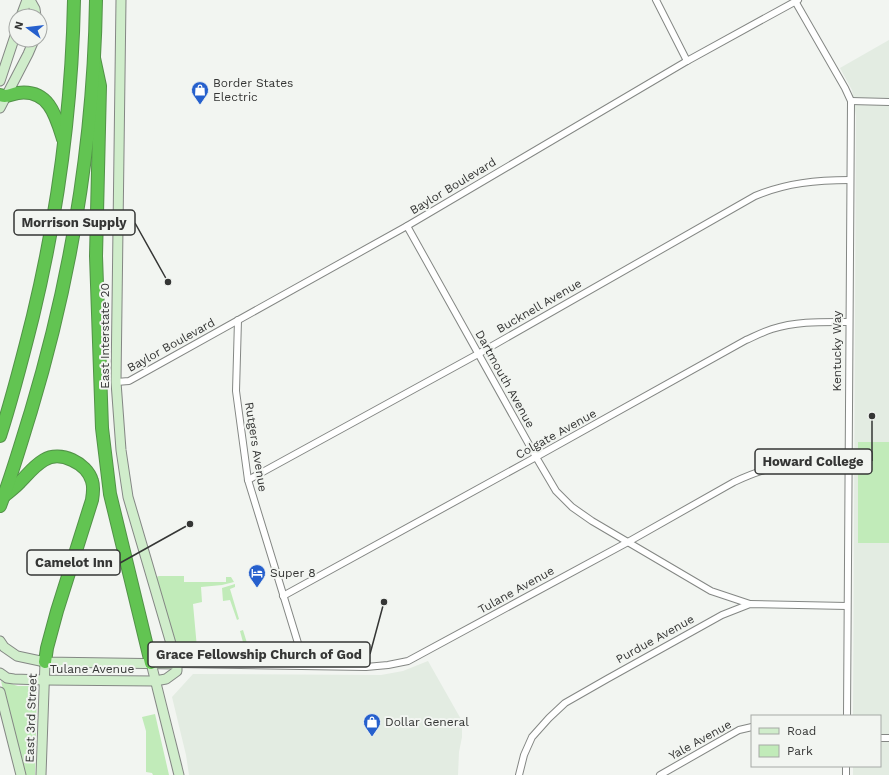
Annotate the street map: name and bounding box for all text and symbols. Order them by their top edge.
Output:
north arrow [8,8,48,48]
text: N [11,20,26,31]
place label: Border States Electric [213,76,293,104]
shop icon: Border States Electric [190,80,210,105]
street label: Baylor Boulevard [407,155,499,217]
callout: Morrison Supply [14,210,135,235]
text: Morrison Supply [21,215,127,230]
street label: Bucknell Avenue [494,276,584,336]
street label: East Interstate 20 [98,283,112,389]
street label: Kentucky Way [830,310,844,391]
street label: Baylor Boulevard [125,315,217,375]
street label: Dartmouth Avenue [472,328,538,430]
street label: Rutgers Avenue [242,401,270,493]
street label: Colgate Avenue [513,406,599,462]
callout: Howard College [755,449,872,474]
text: Howard College [762,454,864,469]
callout: Camelot Inn [27,550,120,575]
text: Camelot Inn [35,555,113,570]
hotel icon: Super 8 [247,563,267,588]
street label: Tulane Avenue [476,563,557,617]
place label: Super 8 [270,566,316,580]
street label: Purdue Avenue [613,612,697,666]
callout: Grace Fellowship Church of God [148,642,370,667]
text: Grace Fellowship Church of God [156,647,362,662]
street label: Tulane Avenue [50,662,134,676]
street label: East 3rd Street [22,673,40,763]
shop icon: Dollar General [362,712,382,737]
place label: Dollar General [385,715,469,729]
legend [751,715,881,767]
street label: Yale Avenue [666,717,734,763]
text: Road [787,724,816,738]
text: Park [787,744,813,758]

